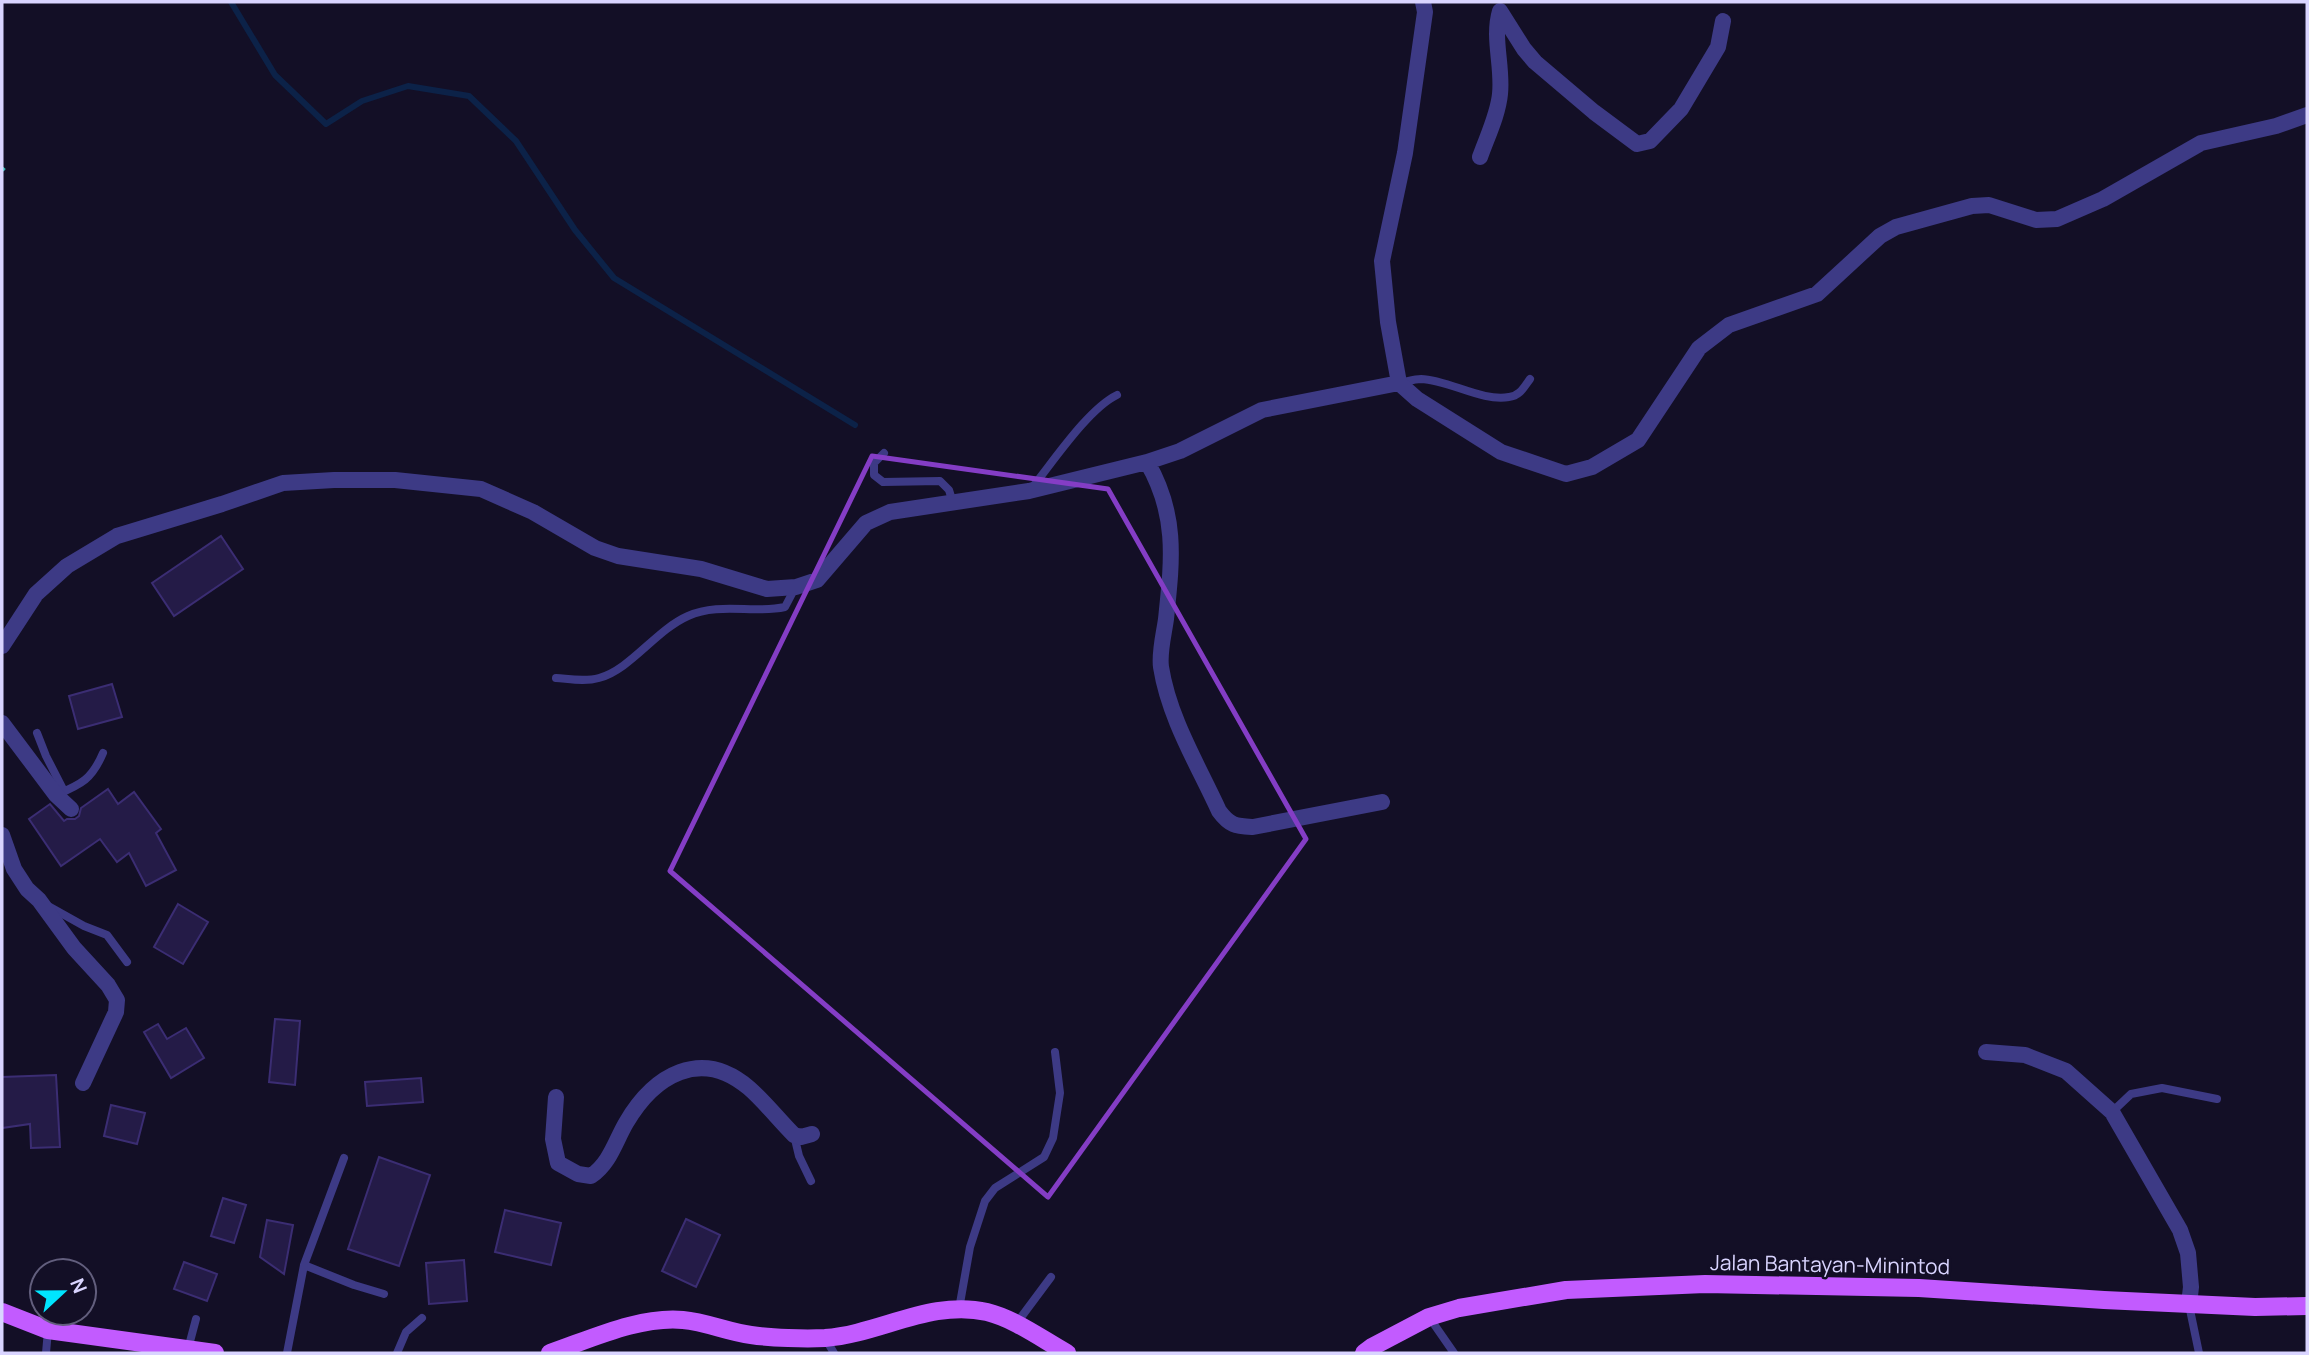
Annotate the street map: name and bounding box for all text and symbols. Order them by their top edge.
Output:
street label: Jalan Bantayan-Minintod [1710,1248,1950,1280]
north arrow [28,1257,98,1327]
text: N [64,1274,93,1297]

